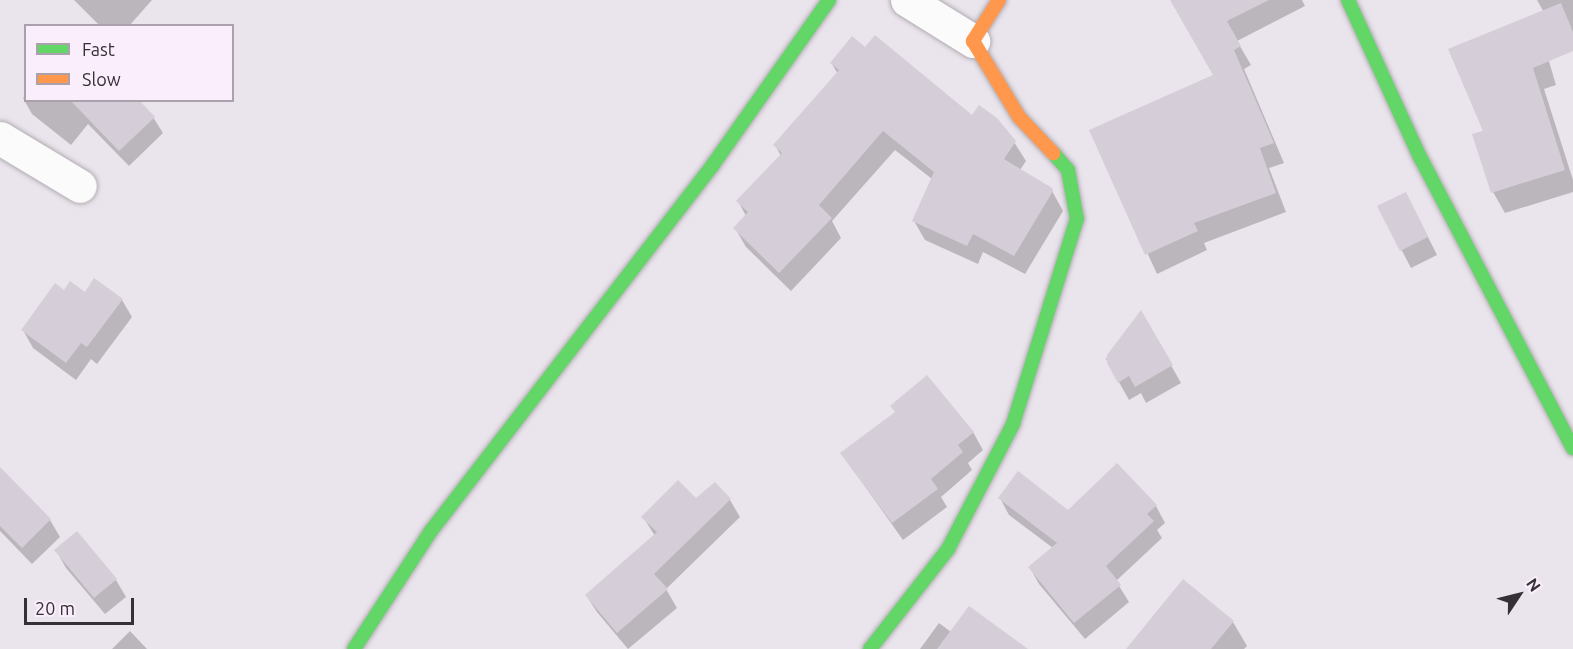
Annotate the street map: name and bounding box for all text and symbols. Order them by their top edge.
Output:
legend [24,24,234,102]
text: Fast [82,39,115,59]
text: Slow [82,69,121,89]
north arrow [1489,565,1549,625]
text: N [1523,575,1545,595]
scale bar [27,586,136,624]
text: 20 m [35,598,75,618]

